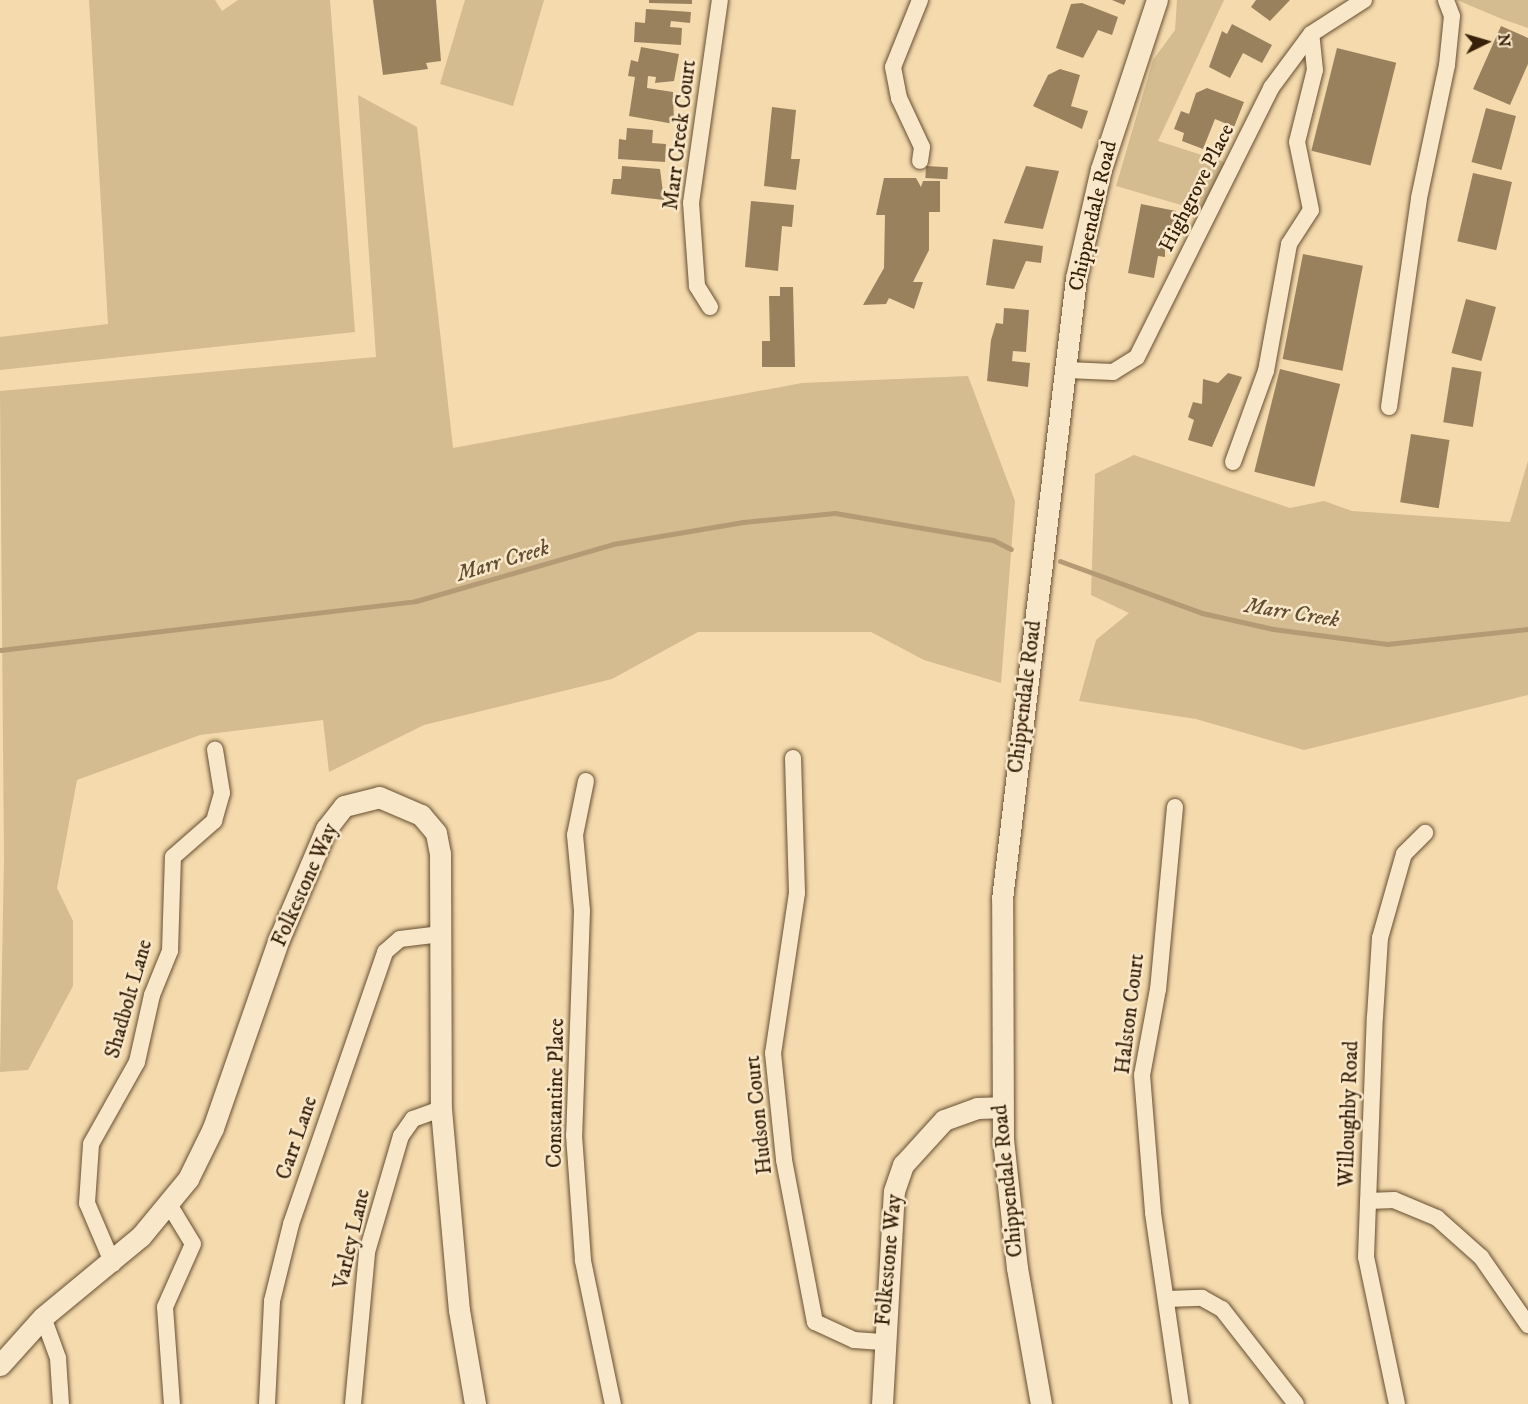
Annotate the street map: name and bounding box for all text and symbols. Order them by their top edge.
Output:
north arrow [1456,12,1516,72]
text: N [1493,33,1514,48]
street label: Marr Creek Court [658,58,702,212]
street label: Highgrove Place [1154,120,1240,256]
street label: Chippendale Road [1063,138,1123,294]
water label: Marr Creek [454,534,552,588]
water label: Marr Creek [1243,593,1341,633]
street label: Chippendale Road [1003,619,1047,775]
street label: Folkestone Way [267,819,343,951]
street label: Shadbolt Lane [100,937,158,1061]
street label: Halston Court [1110,952,1150,1076]
street label: Constantine Place [542,1018,570,1168]
street label: Willoughby Road [1334,1040,1364,1188]
street label: Hudson Court [740,1054,778,1176]
street label: Carr Lane [271,1093,323,1183]
street label: Chippendale Road [987,1103,1029,1259]
street label: Varley Lane [328,1187,376,1291]
street label: Folkestone Way [871,1193,907,1327]

